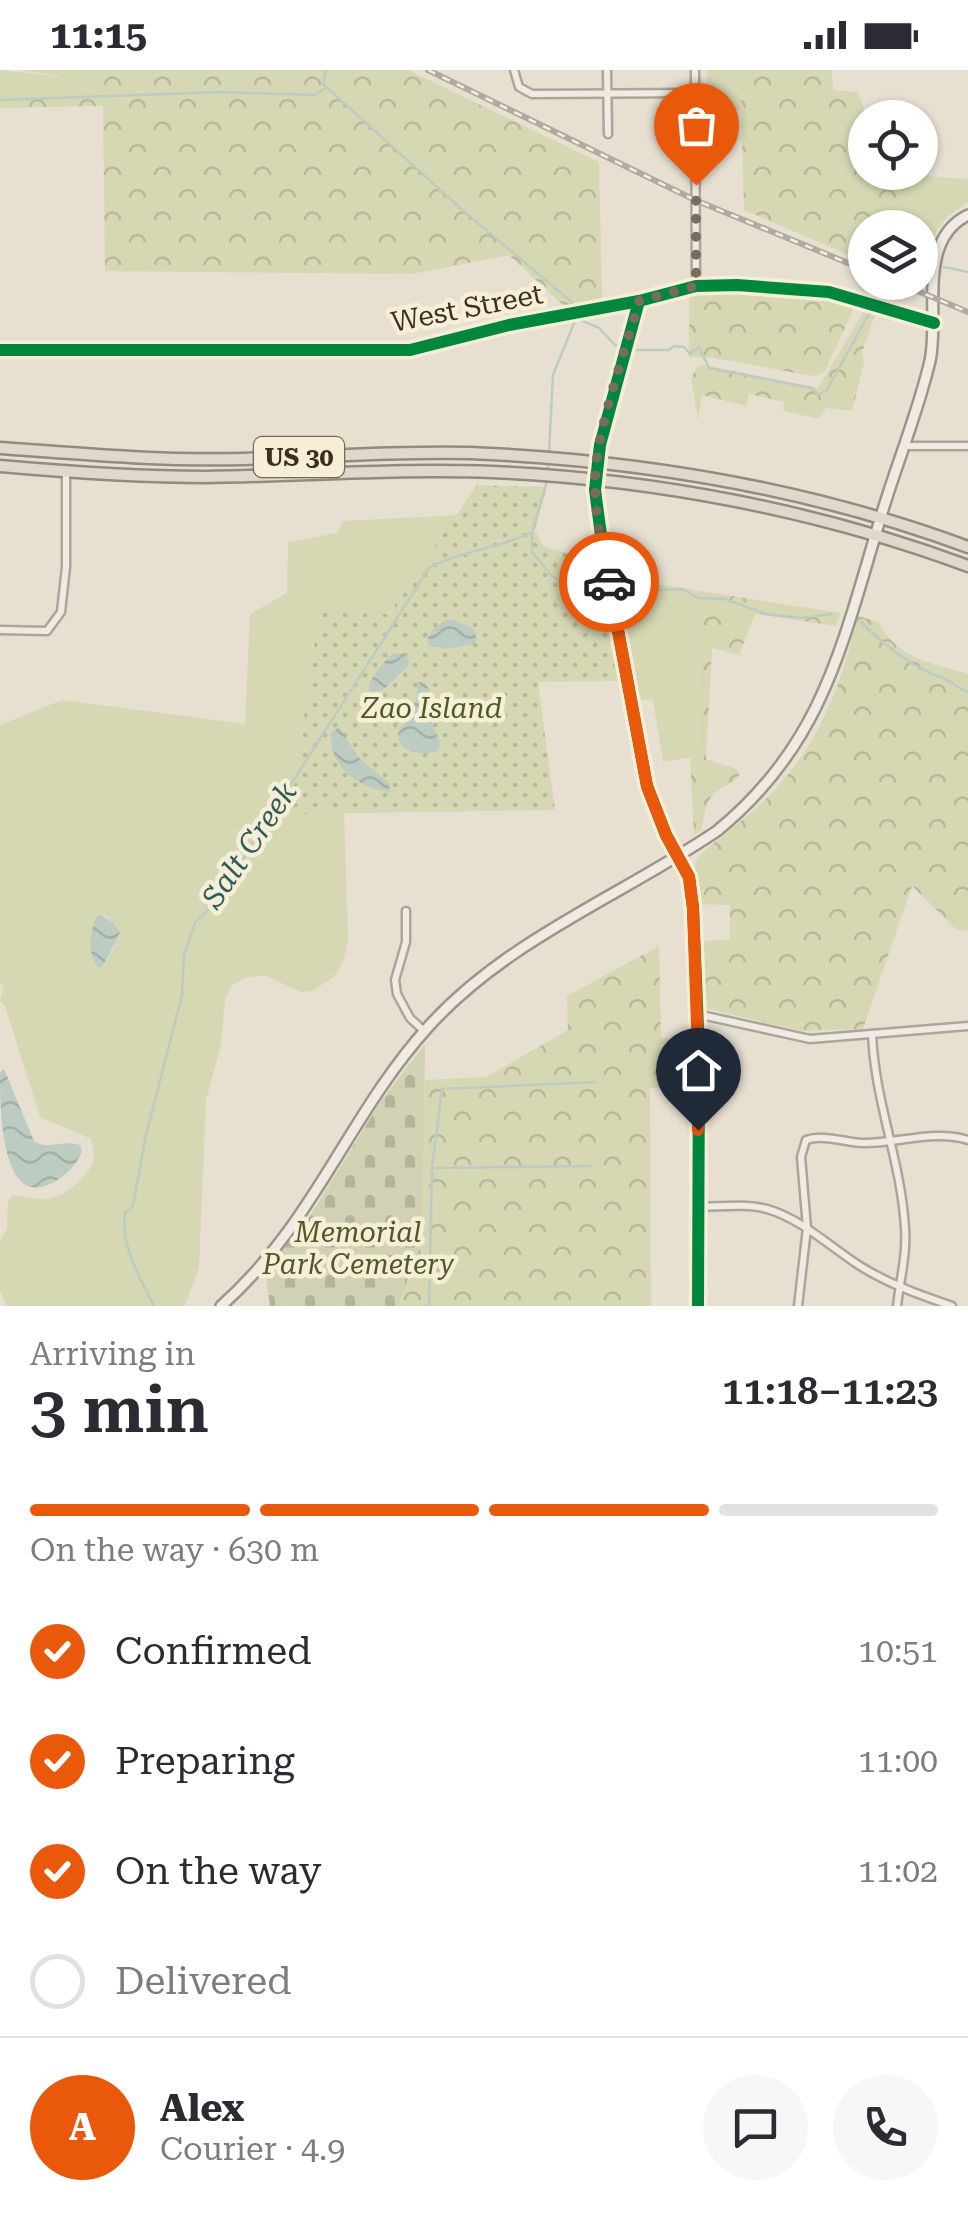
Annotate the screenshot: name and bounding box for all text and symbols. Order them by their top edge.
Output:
text: 11:15 [50,13,147,57]
pin [654,83,739,186]
icon: bag [669,98,724,153]
map controls [848,100,938,300]
button: locate [848,100,938,190]
button: layers [848,210,938,300]
street label: West Street [388,277,546,339]
road number: US 30 [254,437,344,477]
courier [559,532,659,632]
icon: car [582,555,637,610]
park label: Zao Island [361,692,502,725]
water label: Salt Creek [194,775,304,915]
pin [656,1028,741,1131]
icon: home [671,1043,726,1098]
park label: Memorial Park Cemetery [261,1216,454,1281]
text: Arriving in [30,1335,195,1373]
text: 11:18–11:23 [722,1369,938,1413]
text: 3 min [30,1372,209,1448]
text: On the way · 630 m [30,1531,319,1569]
icon: check [30,1624,85,1679]
text: Confirmed [115,1629,312,1673]
text: 10:51 [858,1632,938,1670]
icon: check [30,1734,85,1789]
text: Preparing [115,1739,295,1783]
text: 11:00 [858,1742,938,1780]
icon: check [30,1844,85,1899]
text: On the way [115,1849,321,1893]
text: 11:02 [858,1852,938,1890]
text: Delivered [115,1959,292,2003]
button: chat [703,2075,808,2180]
button: phone [833,2075,938,2180]
text: Alex [160,2086,244,2130]
text: A [69,2105,96,2149]
text: Courier · 4.9 [160,2130,345,2168]

